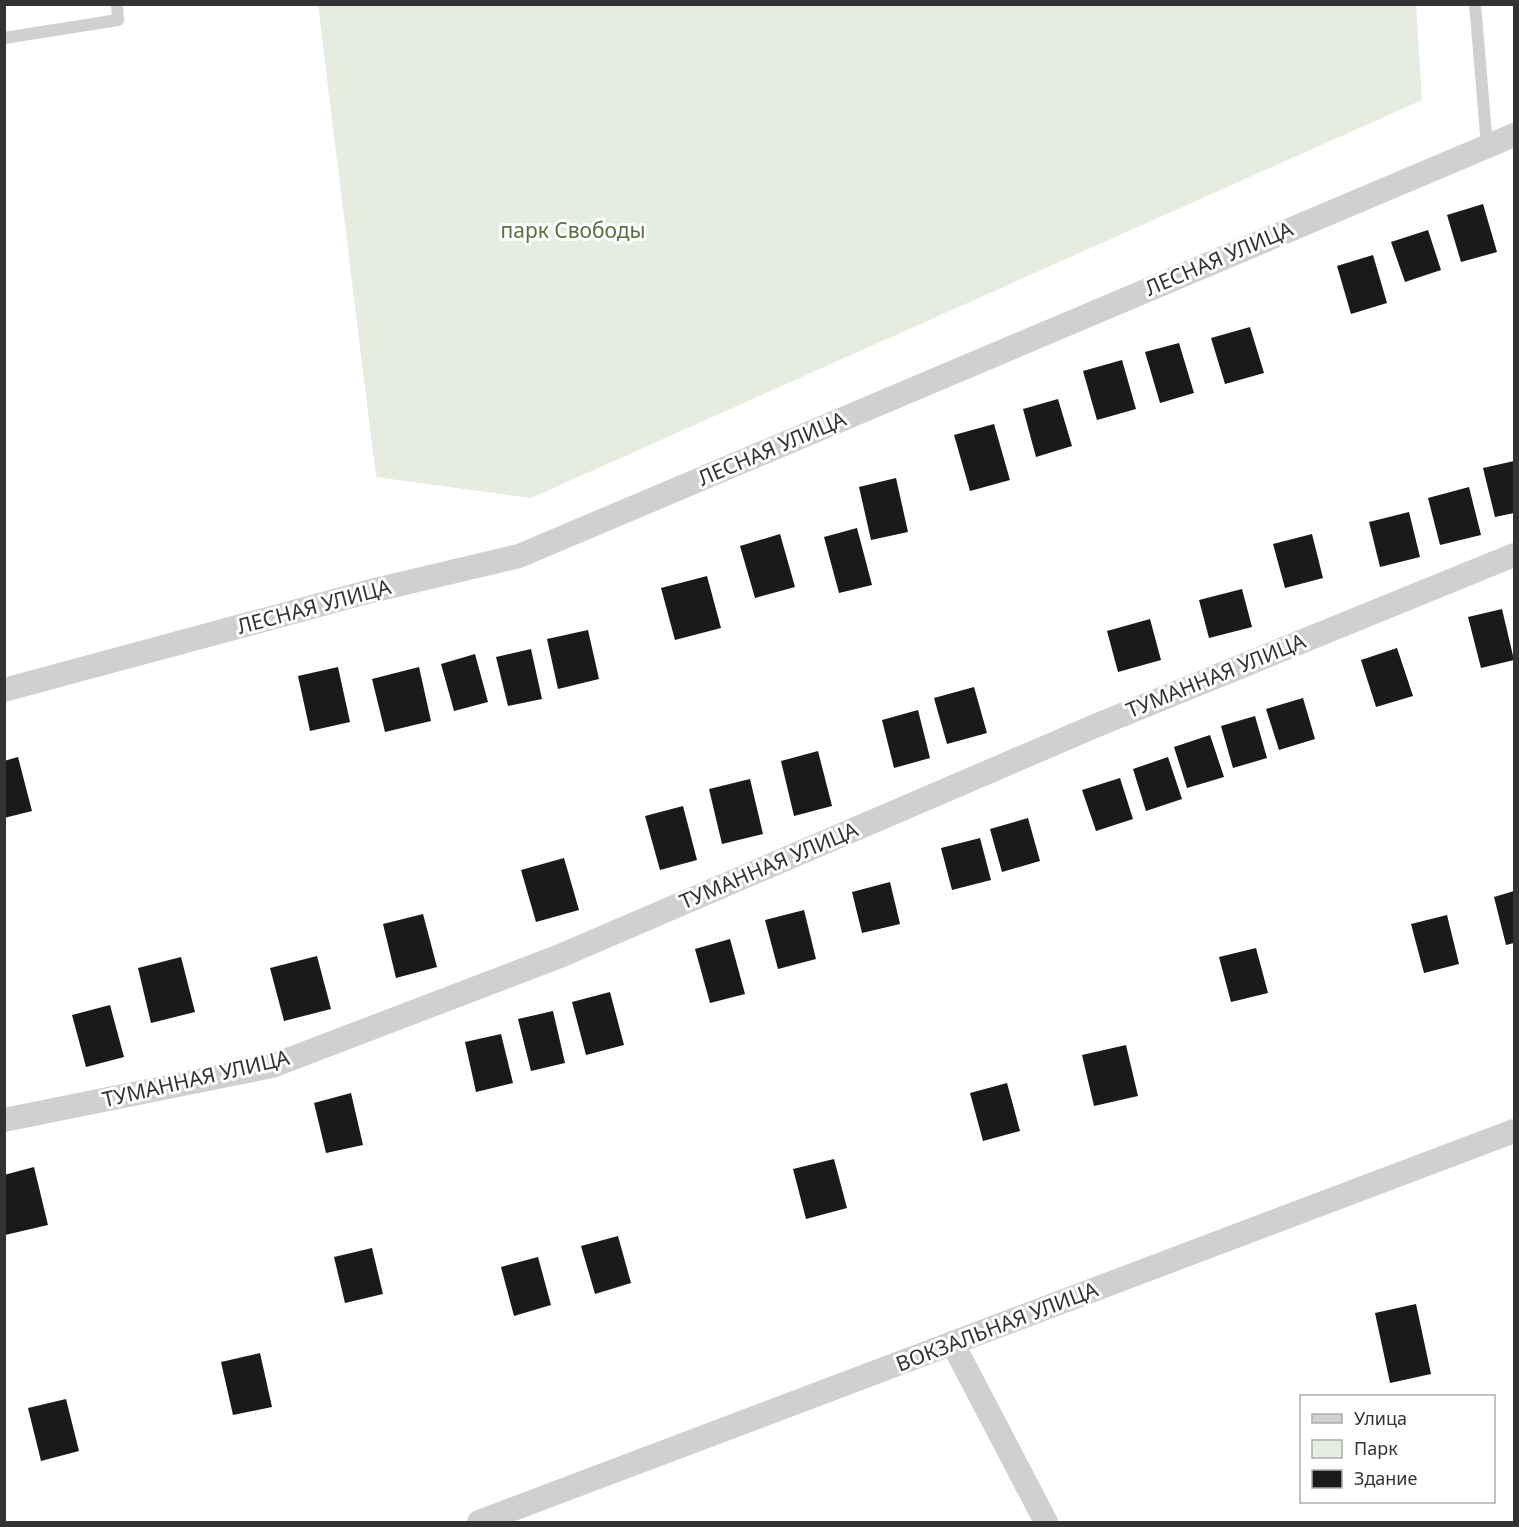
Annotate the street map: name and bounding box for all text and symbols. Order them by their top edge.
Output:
street label: ЛЕСНАЯ УЛИЦА [1140,214,1297,302]
park label: парк Свободы [500,216,646,244]
street label: ЛЕСНАЯ УЛИЦА [693,404,850,492]
street label: ЛЕСНАЯ УЛИЦА [234,572,394,640]
street label: ТУМАННАЯ УЛИЦА [1122,626,1310,724]
street label: ТУМАННАЯ УЛИЦА [675,815,863,915]
street label: ТУМАННАЯ УЛИЦА [100,1043,293,1113]
street label: ВОКЗАЛЬНАЯ УЛИЦА [892,1274,1102,1377]
legend [1300,1395,1495,1503]
text: Улица [1354,1406,1407,1430]
text: Парк [1354,1436,1398,1460]
text: Здание [1354,1466,1418,1490]

